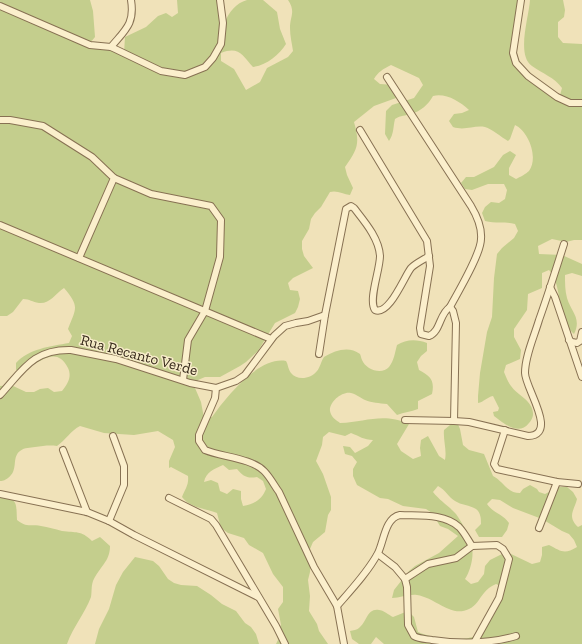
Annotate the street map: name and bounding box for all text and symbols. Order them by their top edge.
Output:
street label: Rua Recanto Verde [78,331,200,379]

